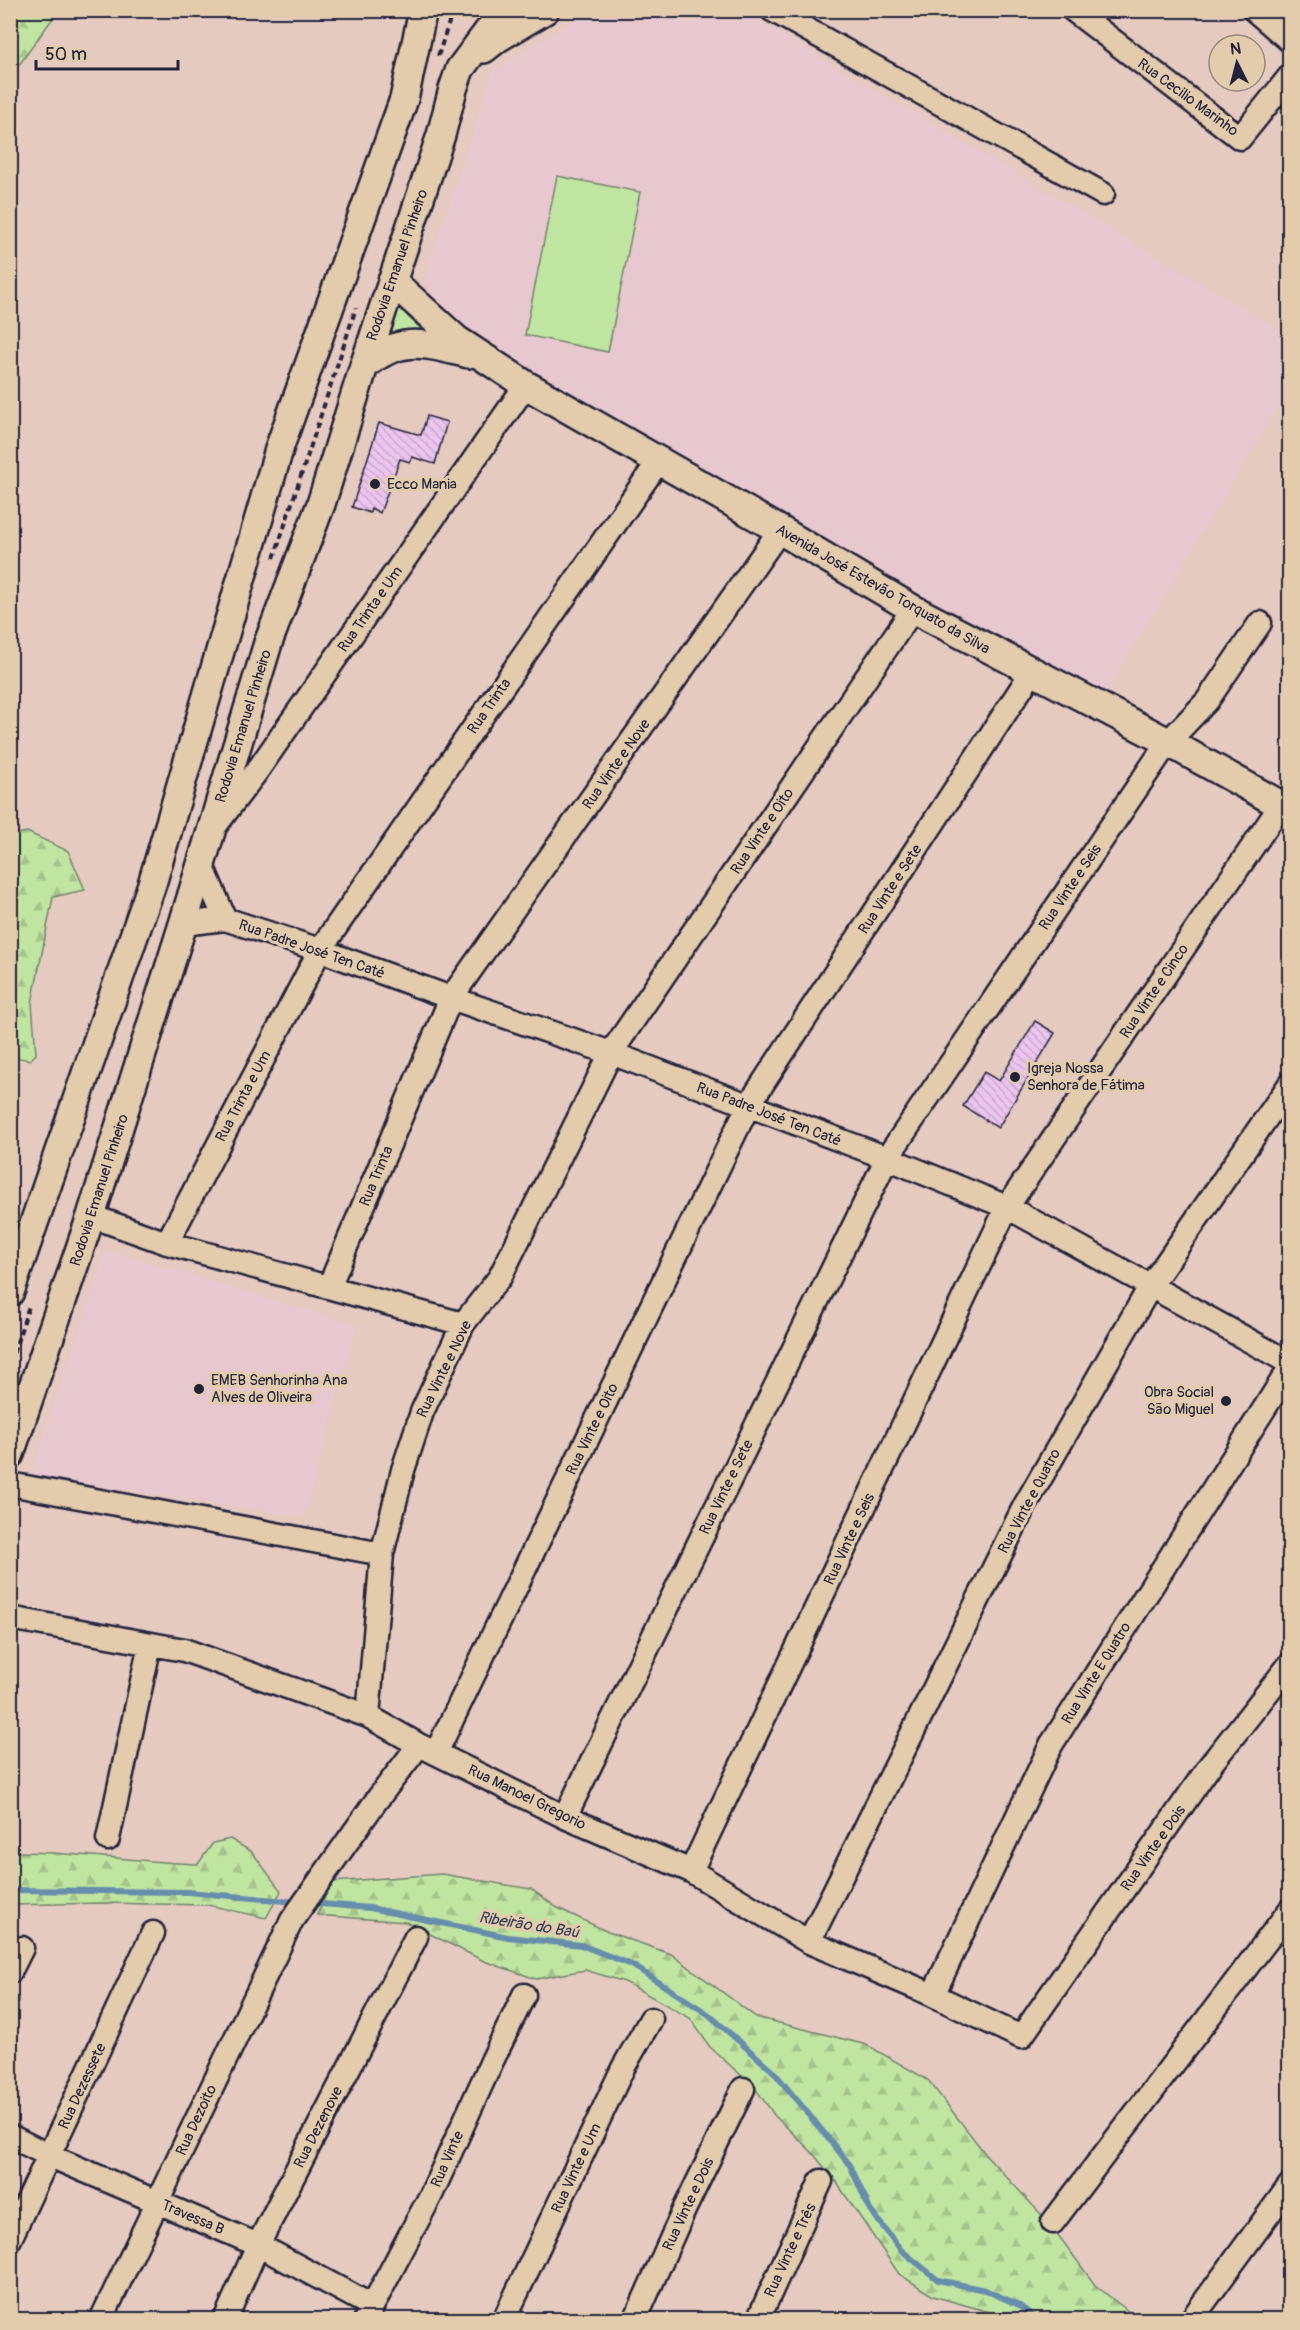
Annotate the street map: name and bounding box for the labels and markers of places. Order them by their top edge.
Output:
place label: Ecco Mania [387,475,457,494]
marker: Ecco Mania [368,477,382,491]
place label: Igreja Nossa Senhora de Fátima [1027,1059,1145,1095]
marker: Igreja Nossa Senhora de Fátima [1008,1070,1022,1084]
place label: EMEB Senhorinha Ana Alves de Oliveira [211,1371,347,1407]
marker: EMEB Senhorinha Ana Alves de Oliveira [192,1382,206,1396]
place label: Obra Social São Miguel [1144,1383,1214,1419]
marker: Obra Social São Miguel [1219,1394,1233,1408]

